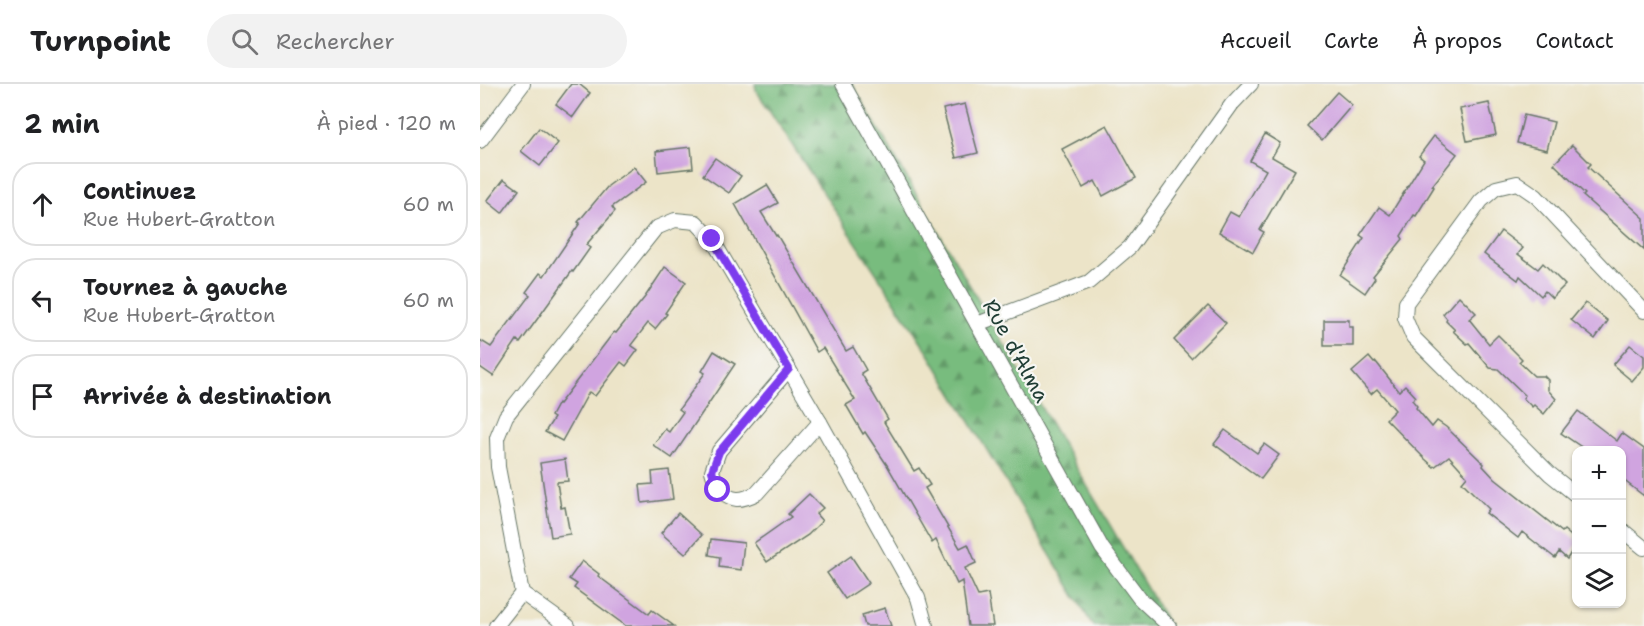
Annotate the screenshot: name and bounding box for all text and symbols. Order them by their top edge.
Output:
search box [207,14,627,68]
text: Turnpoint [30,22,171,60]
icon: search [228,25,261,58]
text: Rechercher [276,27,395,56]
text: Accueil [1220,27,1291,55]
text: Carte [1324,27,1379,55]
text: À propos [1412,27,1502,55]
text: Contact [1535,27,1614,55]
text: 2 min [24,106,100,141]
text: À pied · 120 m [316,110,456,136]
text: Continuez [83,177,196,206]
icon: ahead [26,188,59,221]
text: 60 m [402,191,454,217]
text: Rue Hubert-Gratton [83,206,275,232]
route end [698,225,724,251]
text: Tournez à gauche [83,273,288,302]
icon: left [26,284,59,317]
text: 60 m [402,287,454,313]
street label: Rue d'Alma [976,294,1056,408]
text: Rue Hubert-Gratton [83,302,275,328]
icon: arrive [26,380,59,413]
text: Arrivée à destination [83,382,331,411]
map controls [1572,446,1626,608]
button: + [1572,446,1626,500]
route start [704,476,730,502]
button: − [1572,500,1626,554]
button: layers [1572,554,1626,608]

